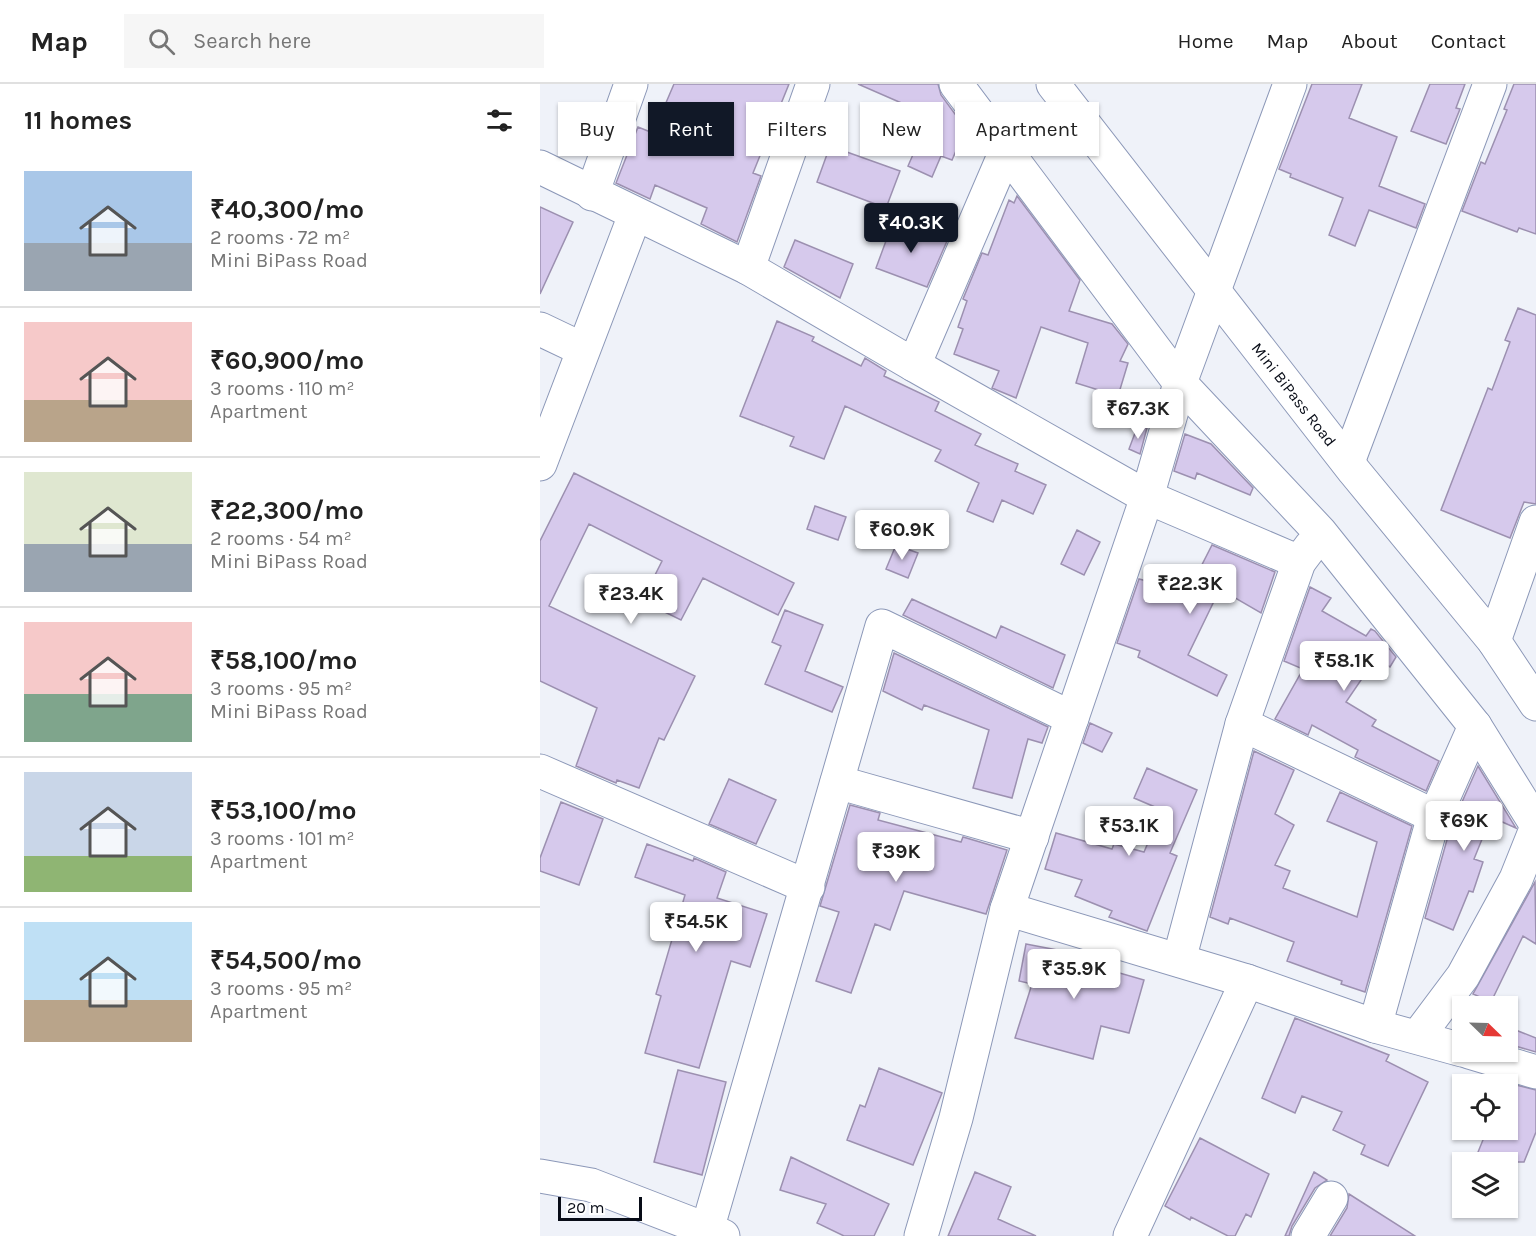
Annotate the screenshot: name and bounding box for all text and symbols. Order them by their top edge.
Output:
search box [124,14,544,68]
text: Map [30,25,88,58]
icon: search [145,25,178,58]
text: Search here [193,28,311,54]
text: Home [1178,29,1234,53]
text: Map [1267,29,1308,53]
text: About [1341,29,1398,53]
text: Contact [1431,29,1506,53]
chip: Buy [558,102,636,156]
chip: Rent [648,102,734,156]
chip: Filters [746,102,848,156]
chip: New [860,102,943,156]
chip: Apartment [955,102,1099,156]
icon: filters [483,104,516,137]
text: 11 homes [24,105,132,136]
text: ₹40,300/mo [210,194,364,225]
icon: home [72,195,144,267]
pin: ₹40.3K [862,203,960,254]
text: ₹40.3K [878,211,944,234]
text: 2 rooms · 72 m² [210,226,350,249]
text: Mini BiPass Road [210,249,368,272]
street label: Mini BiPass Road [1248,339,1340,450]
text: ₹60,900/mo [210,345,364,376]
icon: home [72,346,144,418]
text: 3 rooms · 110 m² [210,377,355,400]
pin: ₹67.3K [1089,389,1187,440]
text: ₹67.3K [1106,397,1170,420]
text: Apartment [210,400,308,423]
text: ₹22,300/mo [210,495,364,526]
icon: home [72,496,144,568]
pin: ₹60.9K [853,510,951,561]
text: ₹60.9K [869,518,935,541]
text: 2 rooms · 54 m² [210,527,352,550]
text: Mini BiPass Road [210,550,368,573]
pin: ₹22.3K [1141,564,1239,615]
text: ₹22.3K [1157,572,1223,595]
pin: ₹23.4K [582,574,680,625]
text: ₹23.4K [598,582,664,605]
pin: ₹58.1K [1295,641,1393,692]
text: ₹58,100/mo [210,645,357,676]
icon: home [72,646,144,718]
text: ₹58.1K [1314,649,1374,672]
text: 3 rooms · 95 m² [210,677,352,700]
text: Mini BiPass Road [210,700,368,723]
text: ₹53,100/mo [210,795,357,826]
icon: home [72,796,144,868]
pin: ₹69K [1428,801,1500,852]
pin: ₹53.1K [1080,806,1178,857]
text: ₹69K [1440,809,1488,832]
text: ₹53.1K [1099,814,1159,837]
text: 3 rooms · 101 m² [210,827,355,850]
pin: ₹39K [860,832,932,883]
text: ₹39K [871,840,921,863]
text: Apartment [210,850,308,873]
pin: ₹54.5K [647,902,745,953]
text: ₹54.5K [664,910,728,933]
text: ₹54,500/mo [210,945,362,976]
icon: home [72,946,144,1018]
pin: ₹35.9K [1025,949,1123,1000]
text: ₹35.9K [1041,957,1107,980]
text: 3 rooms · 95 m² [210,977,352,1000]
north arrow [1452,996,1518,1062]
map controls [1452,996,1518,1218]
text: Apartment [210,1000,308,1023]
button: locate [1452,1074,1518,1140]
button: layers [1452,1152,1518,1218]
scale bar [558,1194,642,1222]
text: 20 m [567,1198,605,1217]

